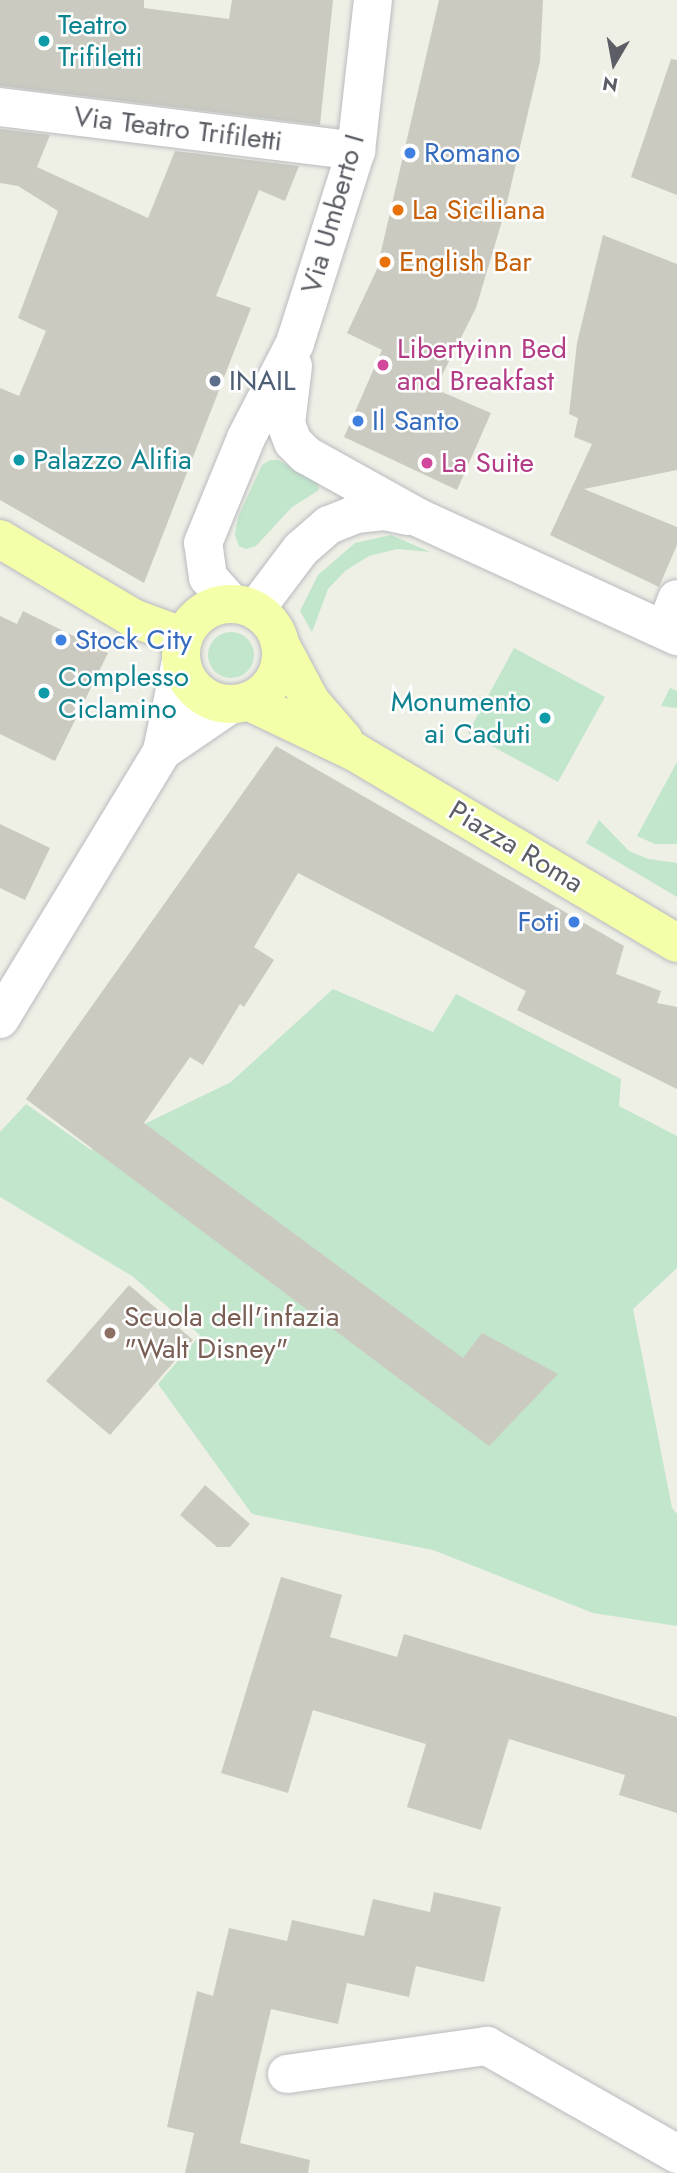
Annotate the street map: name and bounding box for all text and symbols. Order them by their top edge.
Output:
place label: Teatro Trifiletti [58,8,143,74]
north arrow [579,28,649,98]
marker: Teatro Trifiletti [36,33,52,49]
text: N [600,70,620,99]
street label: Via Teatro Trifiletti [72,100,284,158]
street label: Via Umberto I [294,130,372,298]
place label: Romano [424,136,520,170]
marker: Romano [402,145,418,161]
place label: La Siciliana [412,193,545,227]
marker: La Siciliana [390,202,406,218]
place label: English Bar [399,245,532,279]
marker: English Bar [377,254,393,270]
place label: Libertyinn Bed and Breakfast [397,332,567,398]
marker: Libertyinn Bed and Breakfast [375,357,391,373]
place label: INAIL [229,364,295,398]
marker: INAIL [207,373,223,389]
place label: Il Santo [372,404,459,438]
marker: Il Santo [350,413,366,429]
place label: Palazzo Alifia [33,443,192,477]
place label: La Suite [441,446,534,480]
marker: Palazzo Alifia [11,452,27,468]
marker: La Suite [419,455,435,471]
place label: Stock City [75,623,192,657]
marker: Stock City [53,632,69,648]
place label: Complesso Ciclamino [58,660,189,726]
marker: Complesso Ciclamino [36,685,52,701]
place label: Monumento ai Caduti [391,685,531,751]
marker: Monumento ai Caduti [537,710,553,726]
street label: Piazza Roma [443,794,589,900]
place label: Foti [518,905,560,939]
marker: Foti [566,914,582,930]
place label: Scuola dell'infazia "Walt Disney" [124,1300,339,1366]
marker: Scuola dell'infazia "Walt Disney" [102,1325,118,1341]

